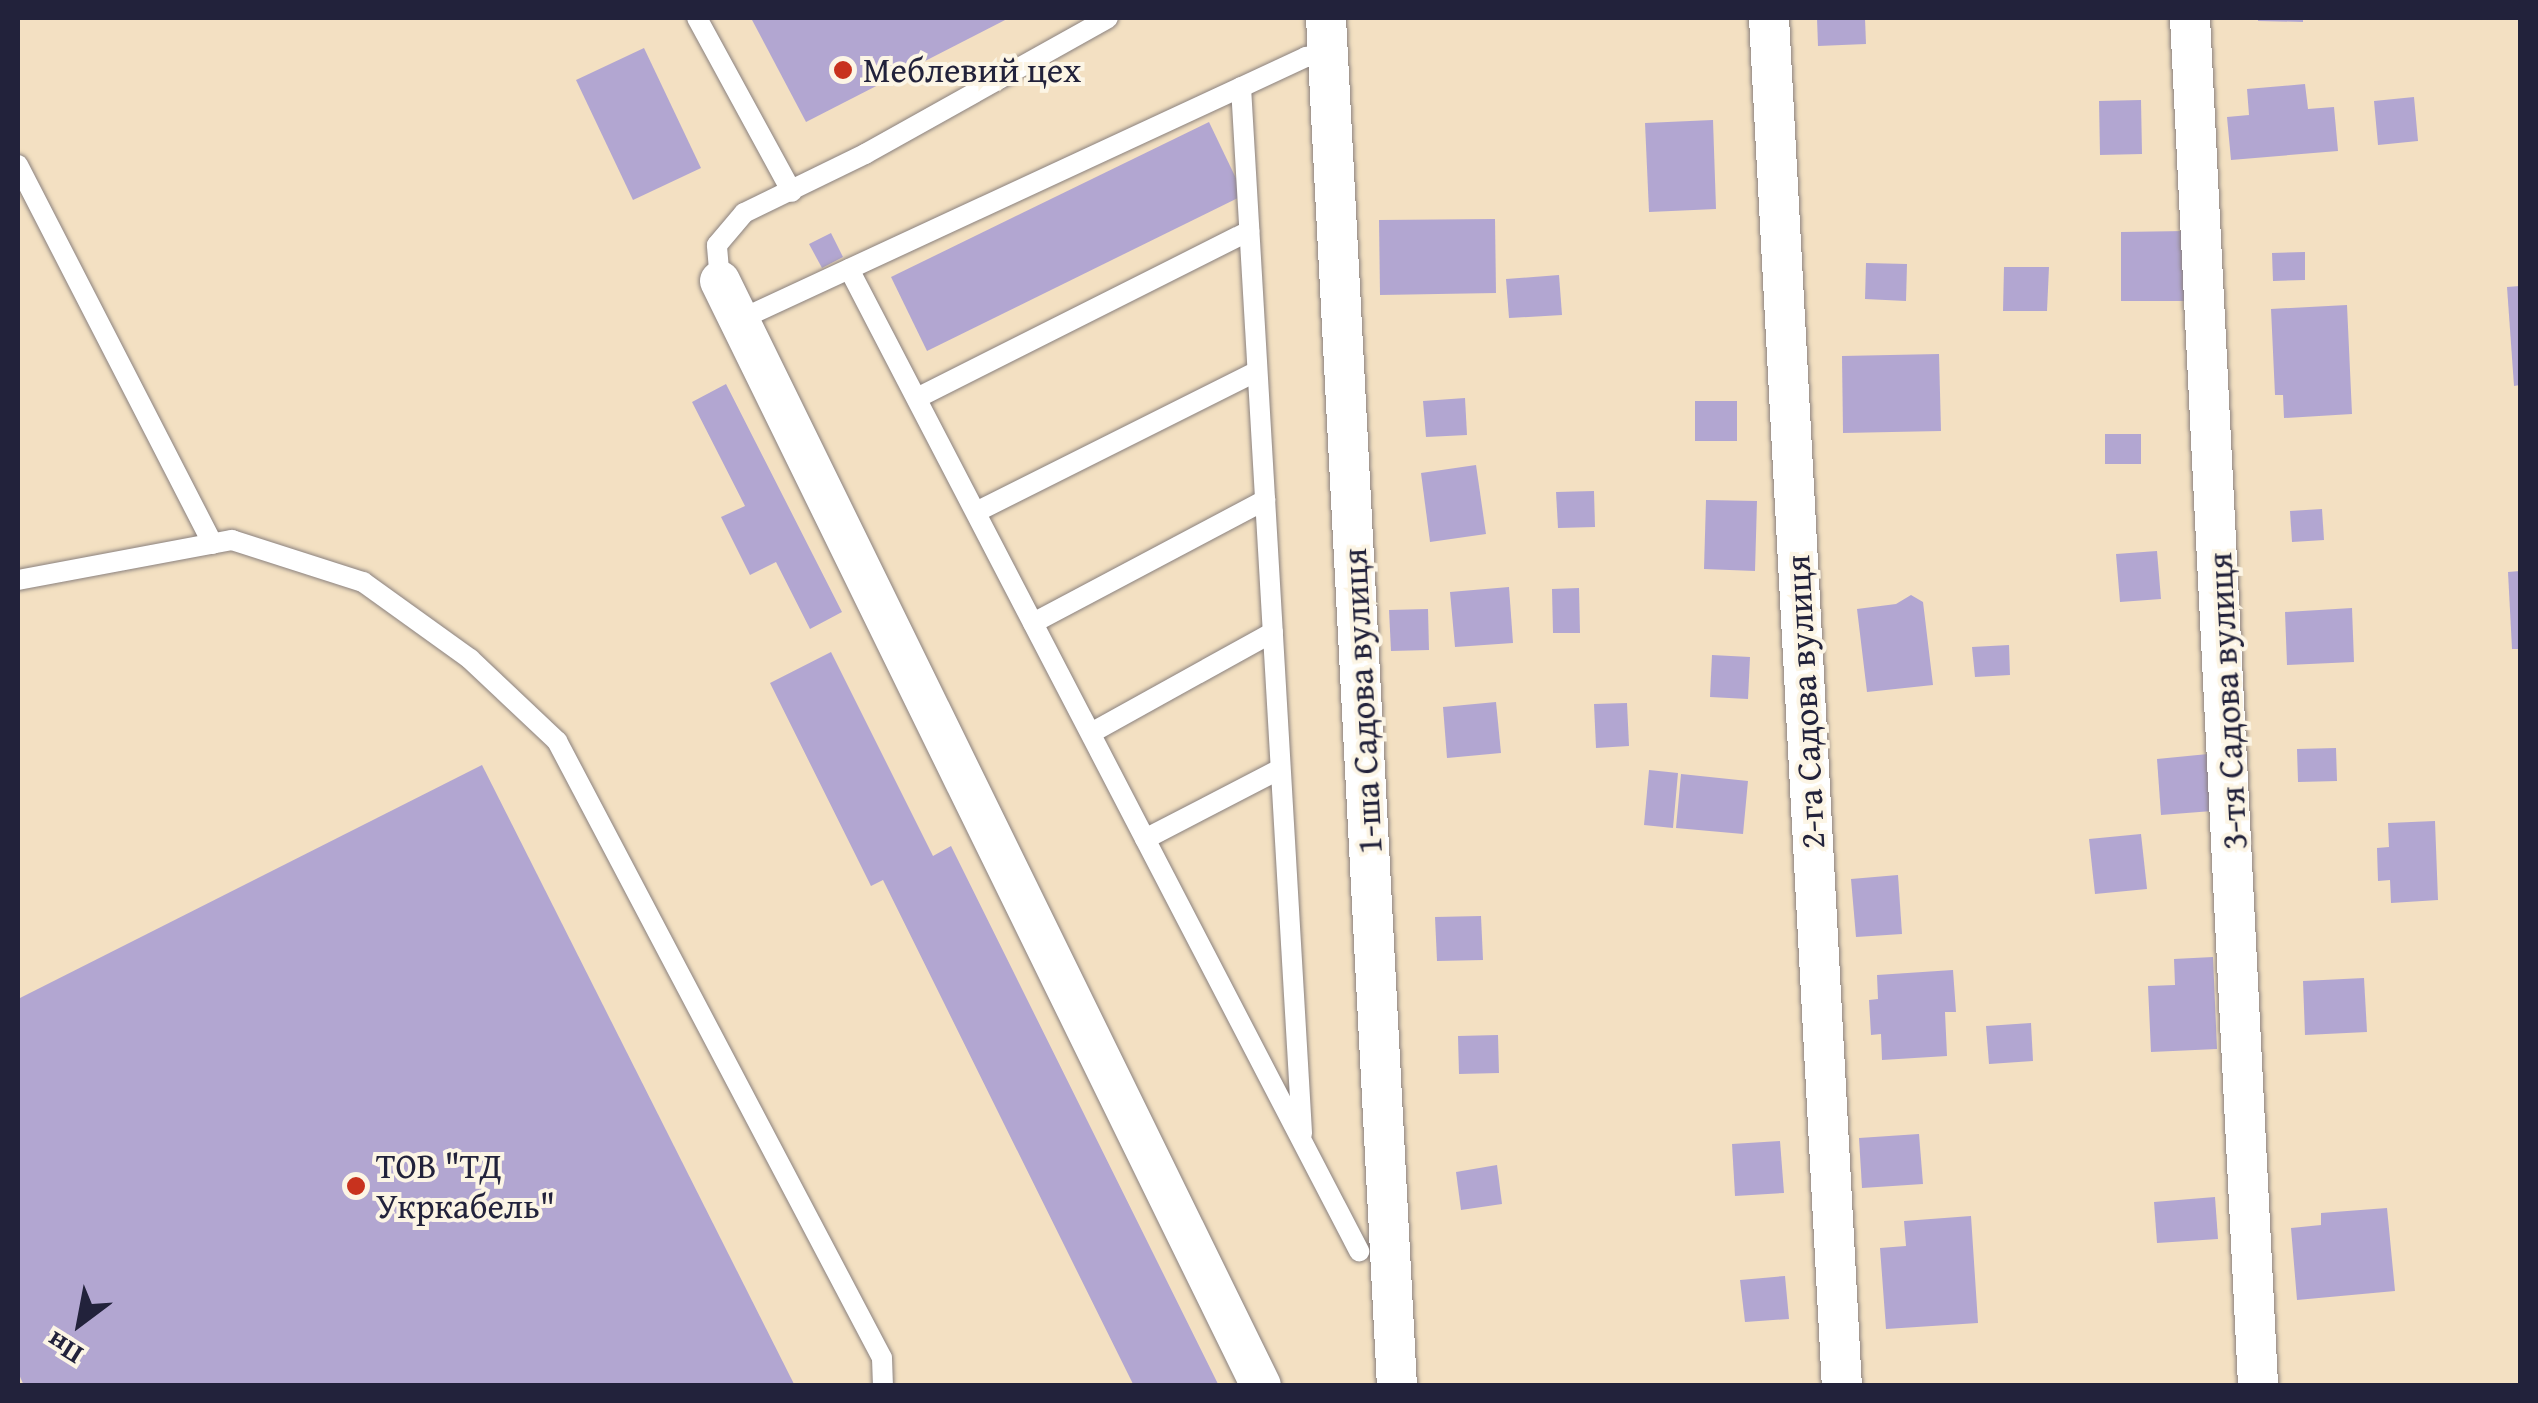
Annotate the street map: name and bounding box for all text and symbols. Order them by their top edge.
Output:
place label: Меблевий цех [863,49,1081,91]
marker: Меблевий цех [832,59,854,81]
street label: 1-ша Садова вулиця [1333,547,1391,855]
street label: 3-тя Садова вулиця [2198,551,2256,851]
street label: 2-га Садова вулиця [1776,554,1834,850]
place label: ТОВ "ТД Укркабель" [376,1145,555,1227]
marker: ТОВ "ТД Укркабель" [345,1175,367,1197]
north arrow [30,1273,130,1373]
text: Пн [38,1322,90,1376]

